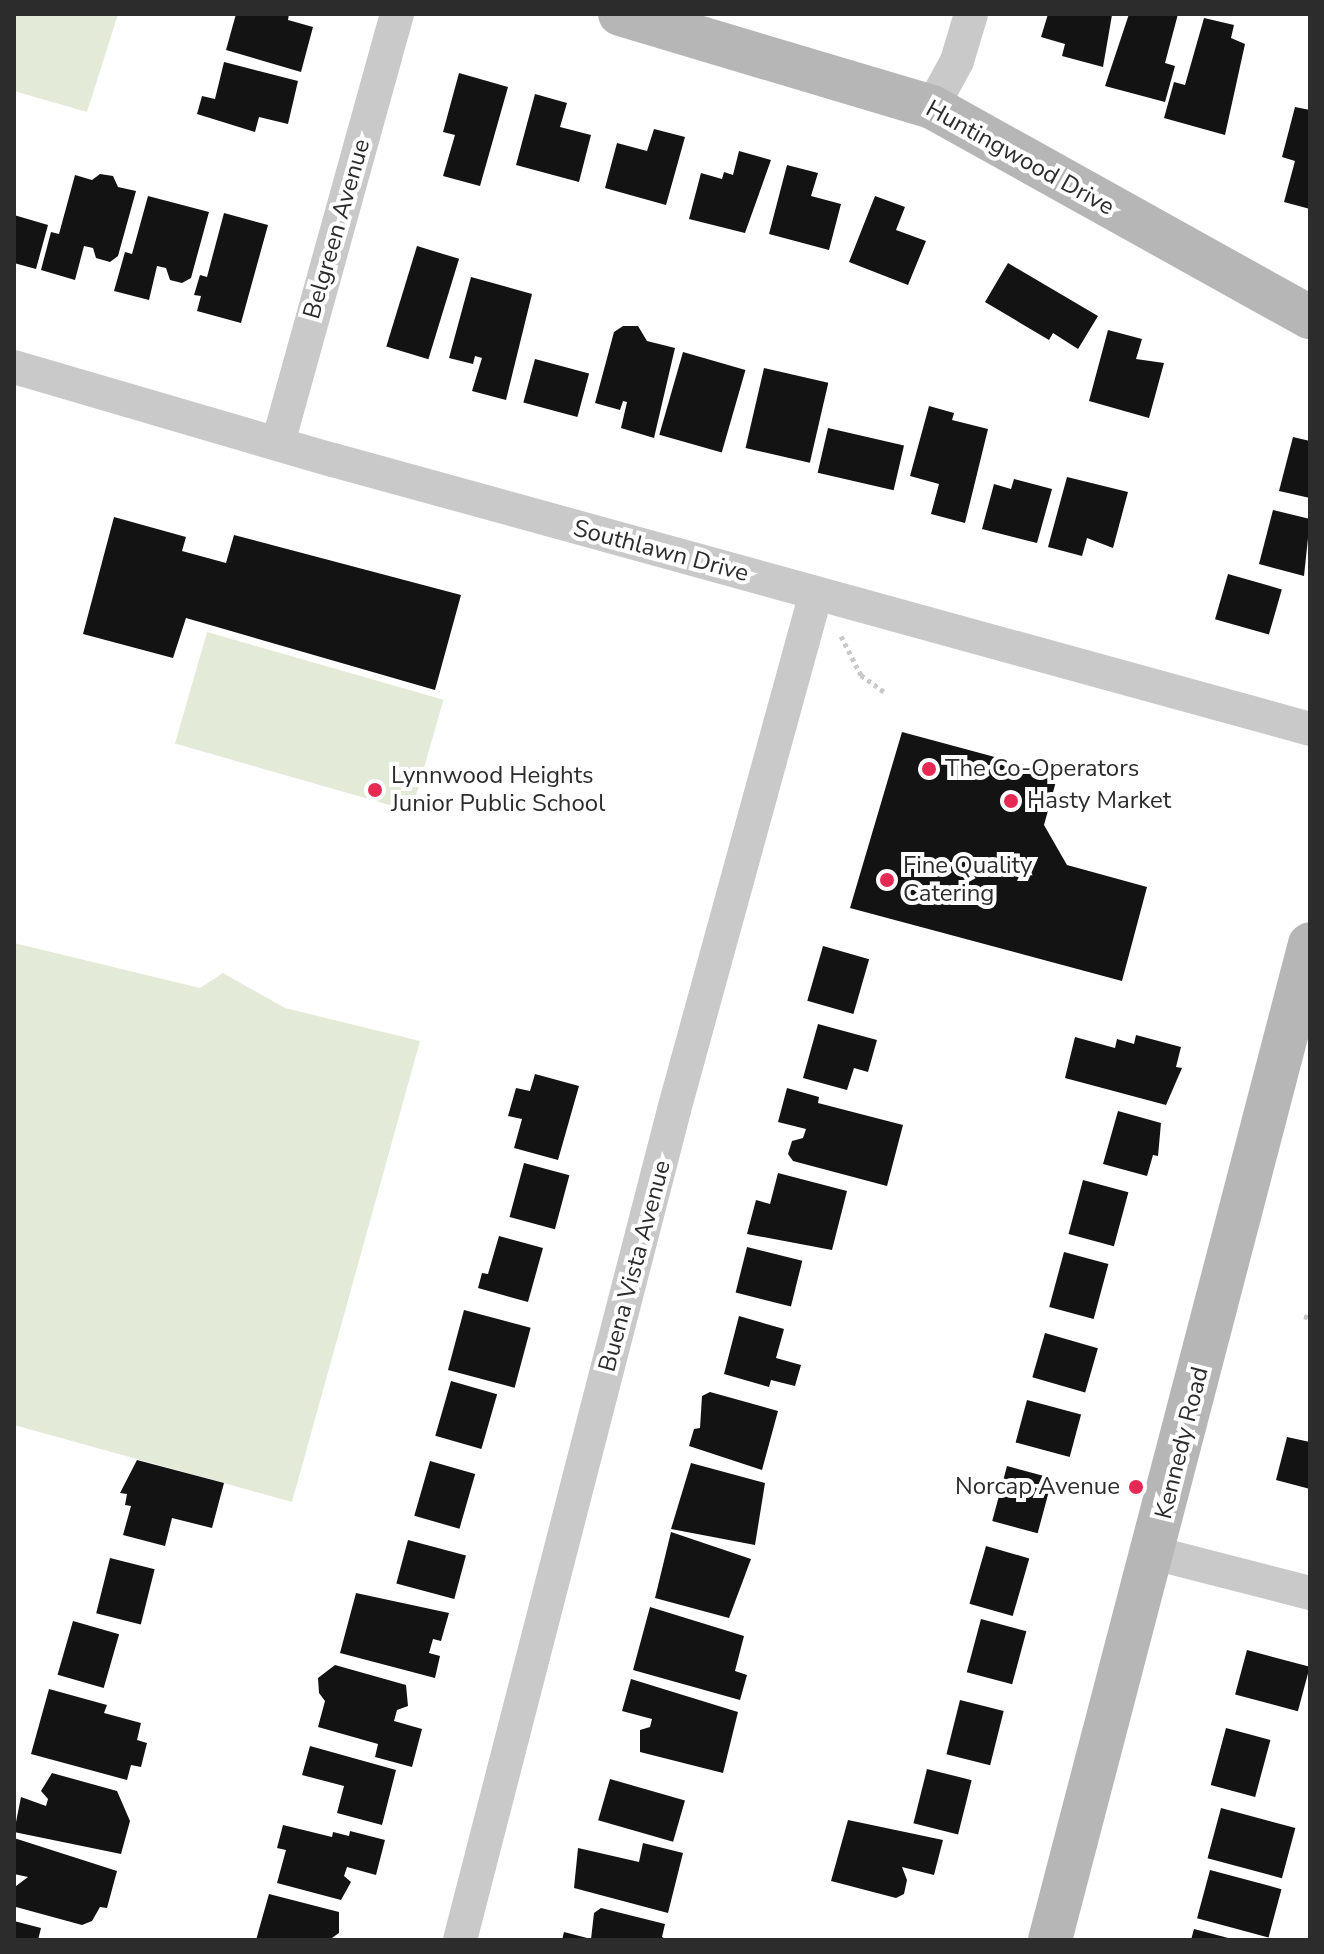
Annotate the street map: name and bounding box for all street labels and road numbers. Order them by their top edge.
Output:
street label: Huntingwood Drive [921,94,1119,222]
street label: Belgreen Avenue [298,136,376,322]
street label: Southlawn Drive [570,514,752,588]
street label: Buena Vista Avenue [593,1157,677,1375]
street label: Kennedy Road [1149,1364,1215,1522]

